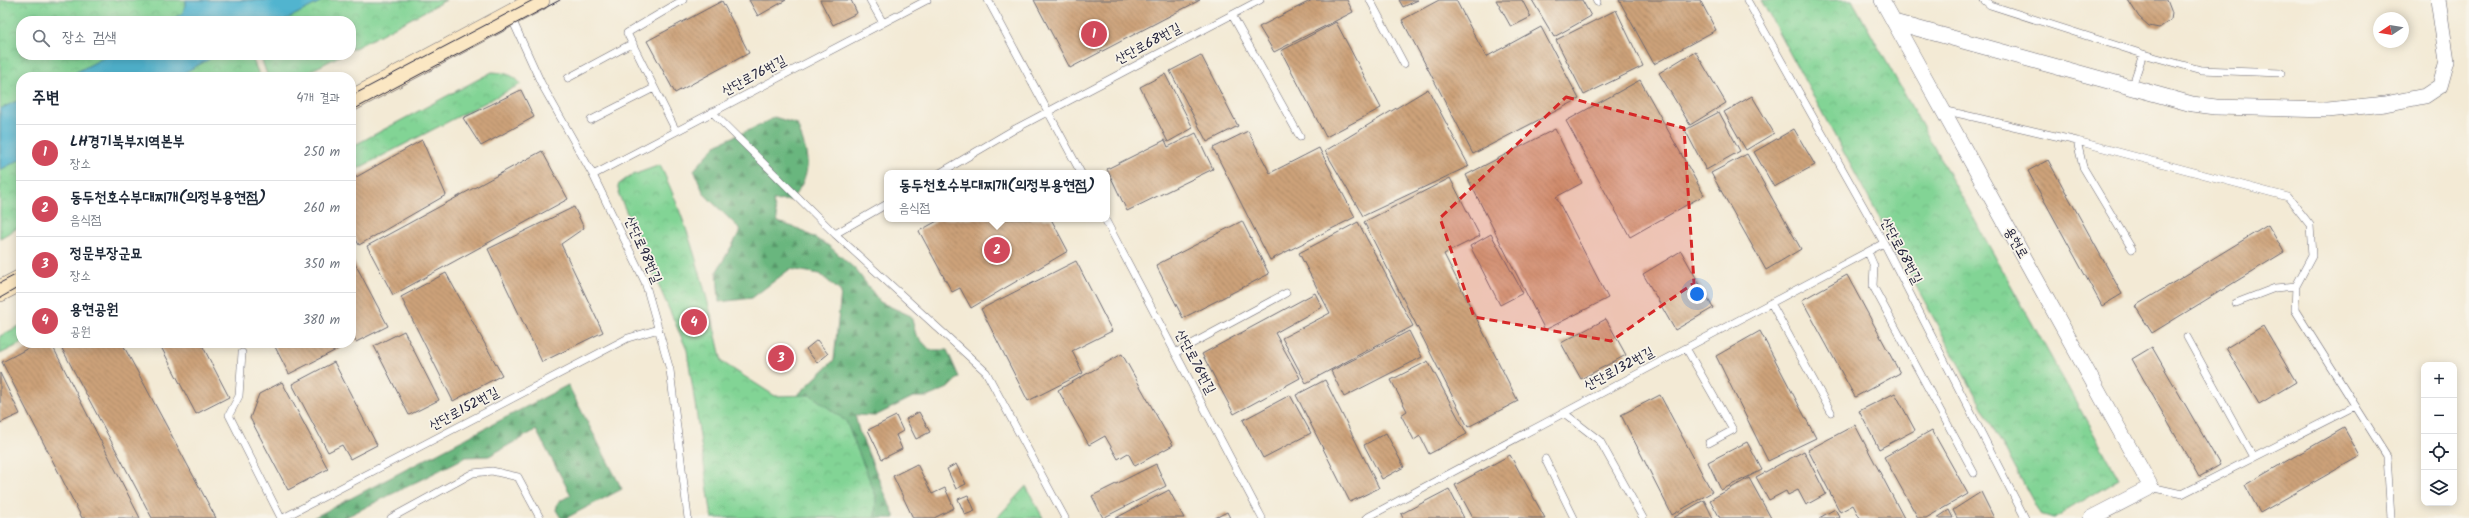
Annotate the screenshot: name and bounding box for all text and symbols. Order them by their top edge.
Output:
north arrow [2373,12,2409,48]
search box [16,16,356,60]
street label: 산단로68번길 [1111,17,1186,71]
pin: 1 [1081,19,1107,49]
text: 장소 검색 [62,26,116,50]
icon: search [30,27,52,49]
street label: 산단로76번길 [718,49,791,102]
text: 주변 [32,85,59,112]
text: 4개 결과 [296,88,340,109]
text: LH경기북부지역본부 [70,130,185,154]
text: 1 [43,142,47,163]
text: 250 m [303,142,340,163]
text: 장소 [70,154,91,175]
popup [884,170,1110,222]
text: 동두천호수부대찌개(의정부용현점) [899,174,1095,198]
text: 동두천호수부대찌개(의정부용현점) [70,186,266,210]
text: 2 [41,198,49,219]
text: 260 m [303,198,340,219]
text: 음식점 [899,198,930,219]
text: 음식점 [70,210,101,231]
street label: 산단로98번길 [618,213,668,288]
street label: 산단로68번길 [1874,214,1928,289]
street label: 용현로 [1998,223,2034,263]
pin: 2 [984,235,1010,265]
text: 정문부장군묘 [70,242,142,266]
text: 3 [41,254,49,275]
text: 350 m [304,254,340,275]
text: 장소 [70,266,91,287]
your location [1687,284,1707,304]
text: 용현공원 [70,298,118,322]
pin: 4 [681,307,707,337]
text: 4 [41,310,49,331]
text: 380 m [303,310,340,331]
text: 공원 [70,322,91,343]
street label: 산단로76번길 [1169,326,1222,399]
street label: 산단로132번길 [1580,341,1659,397]
pin: 3 [768,343,794,373]
map controls [2421,362,2457,506]
button: + [2421,362,2457,398]
street label: 산단로152번길 [425,381,504,437]
button: − [2421,398,2457,434]
button: locate [2421,434,2457,470]
button: layers [2421,470,2457,506]

